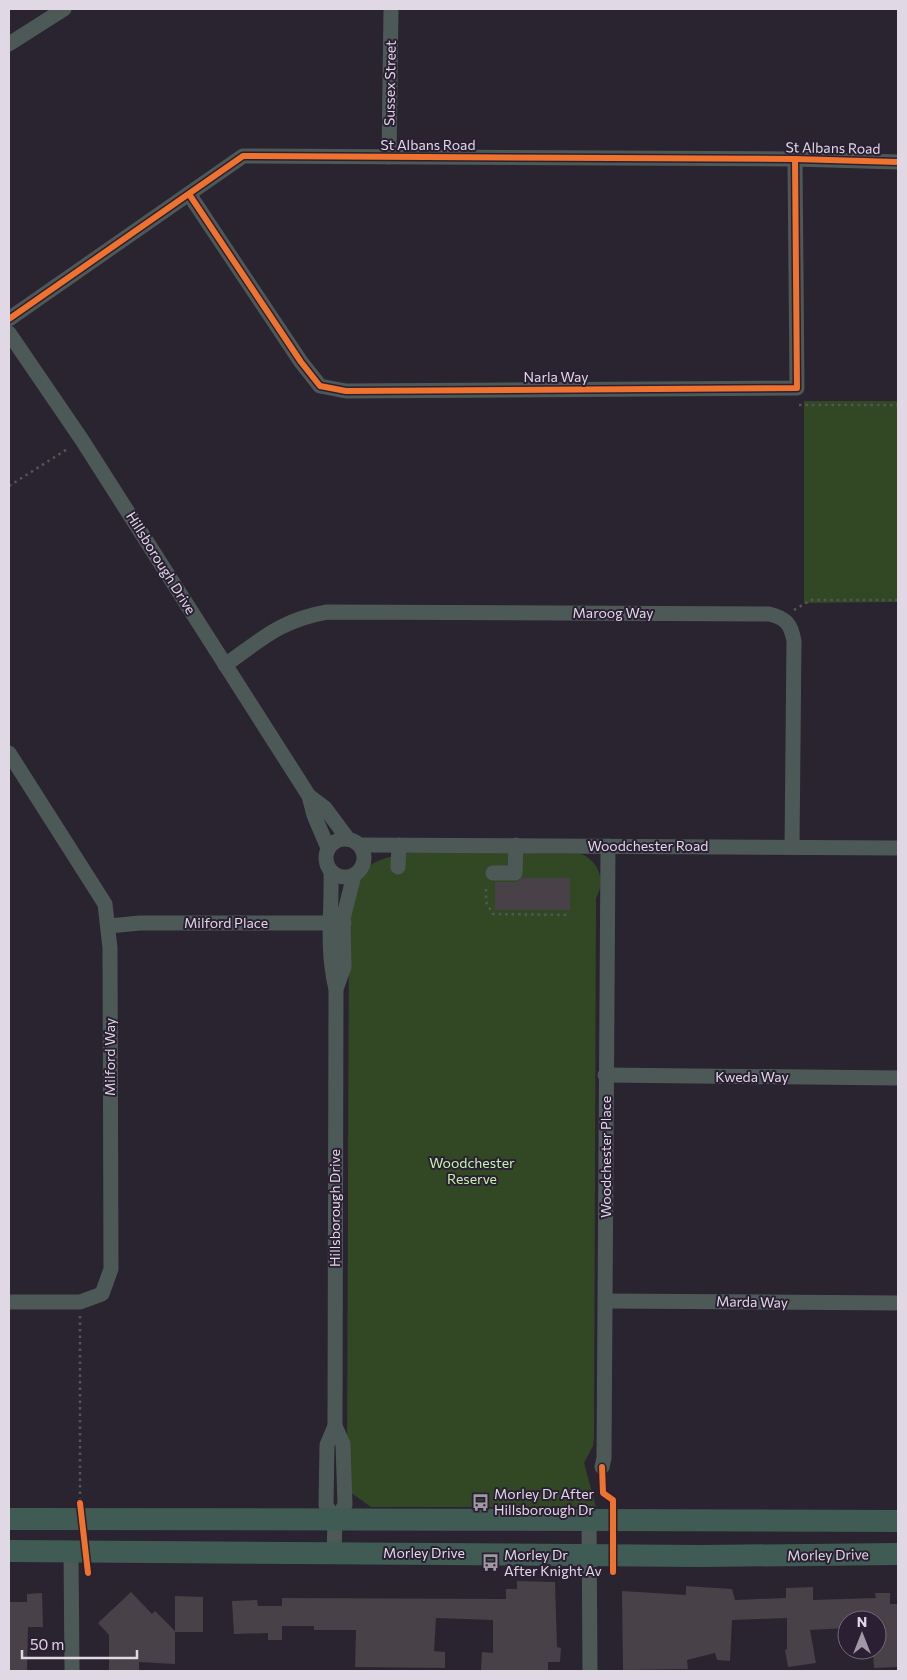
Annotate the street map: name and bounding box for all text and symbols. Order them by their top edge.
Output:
street label: Sussex Street [380,40,399,126]
street label: St Albans Road [380,136,476,153]
street label: St Albans Road [785,138,881,157]
street label: Narla Way [524,368,588,385]
street label: Hillsborough Drive [123,508,200,617]
street label: Maroog Way [573,604,653,621]
street label: Woodchester Road [588,837,708,854]
street label: Milford Place [184,914,268,931]
street label: Milford Way [101,1018,118,1096]
street label: Kweda Way [715,1068,789,1085]
street label: Woodchester Place [597,1096,614,1218]
street label: Hillsborough Drive [326,1149,343,1267]
park label: Woodchester Reserve [429,1154,515,1187]
street label: Marda Way [716,1292,788,1311]
place label: Morley Dr After Hillsborough Dr [494,1485,595,1518]
bus stop icon: Morley Dr After Hillsborough Dr [470,1492,490,1512]
street label: Morley Drive [383,1544,465,1561]
street label: Morley Drive [787,1545,869,1564]
place label: Morley Dr After Knight Av [504,1546,602,1579]
bus stop icon: Morley Dr After Knight Av [480,1553,500,1573]
north arrow [837,1610,887,1660]
text: N [857,1613,867,1630]
scale bar [22,1628,138,1660]
text: 50 m [30,1635,64,1653]

